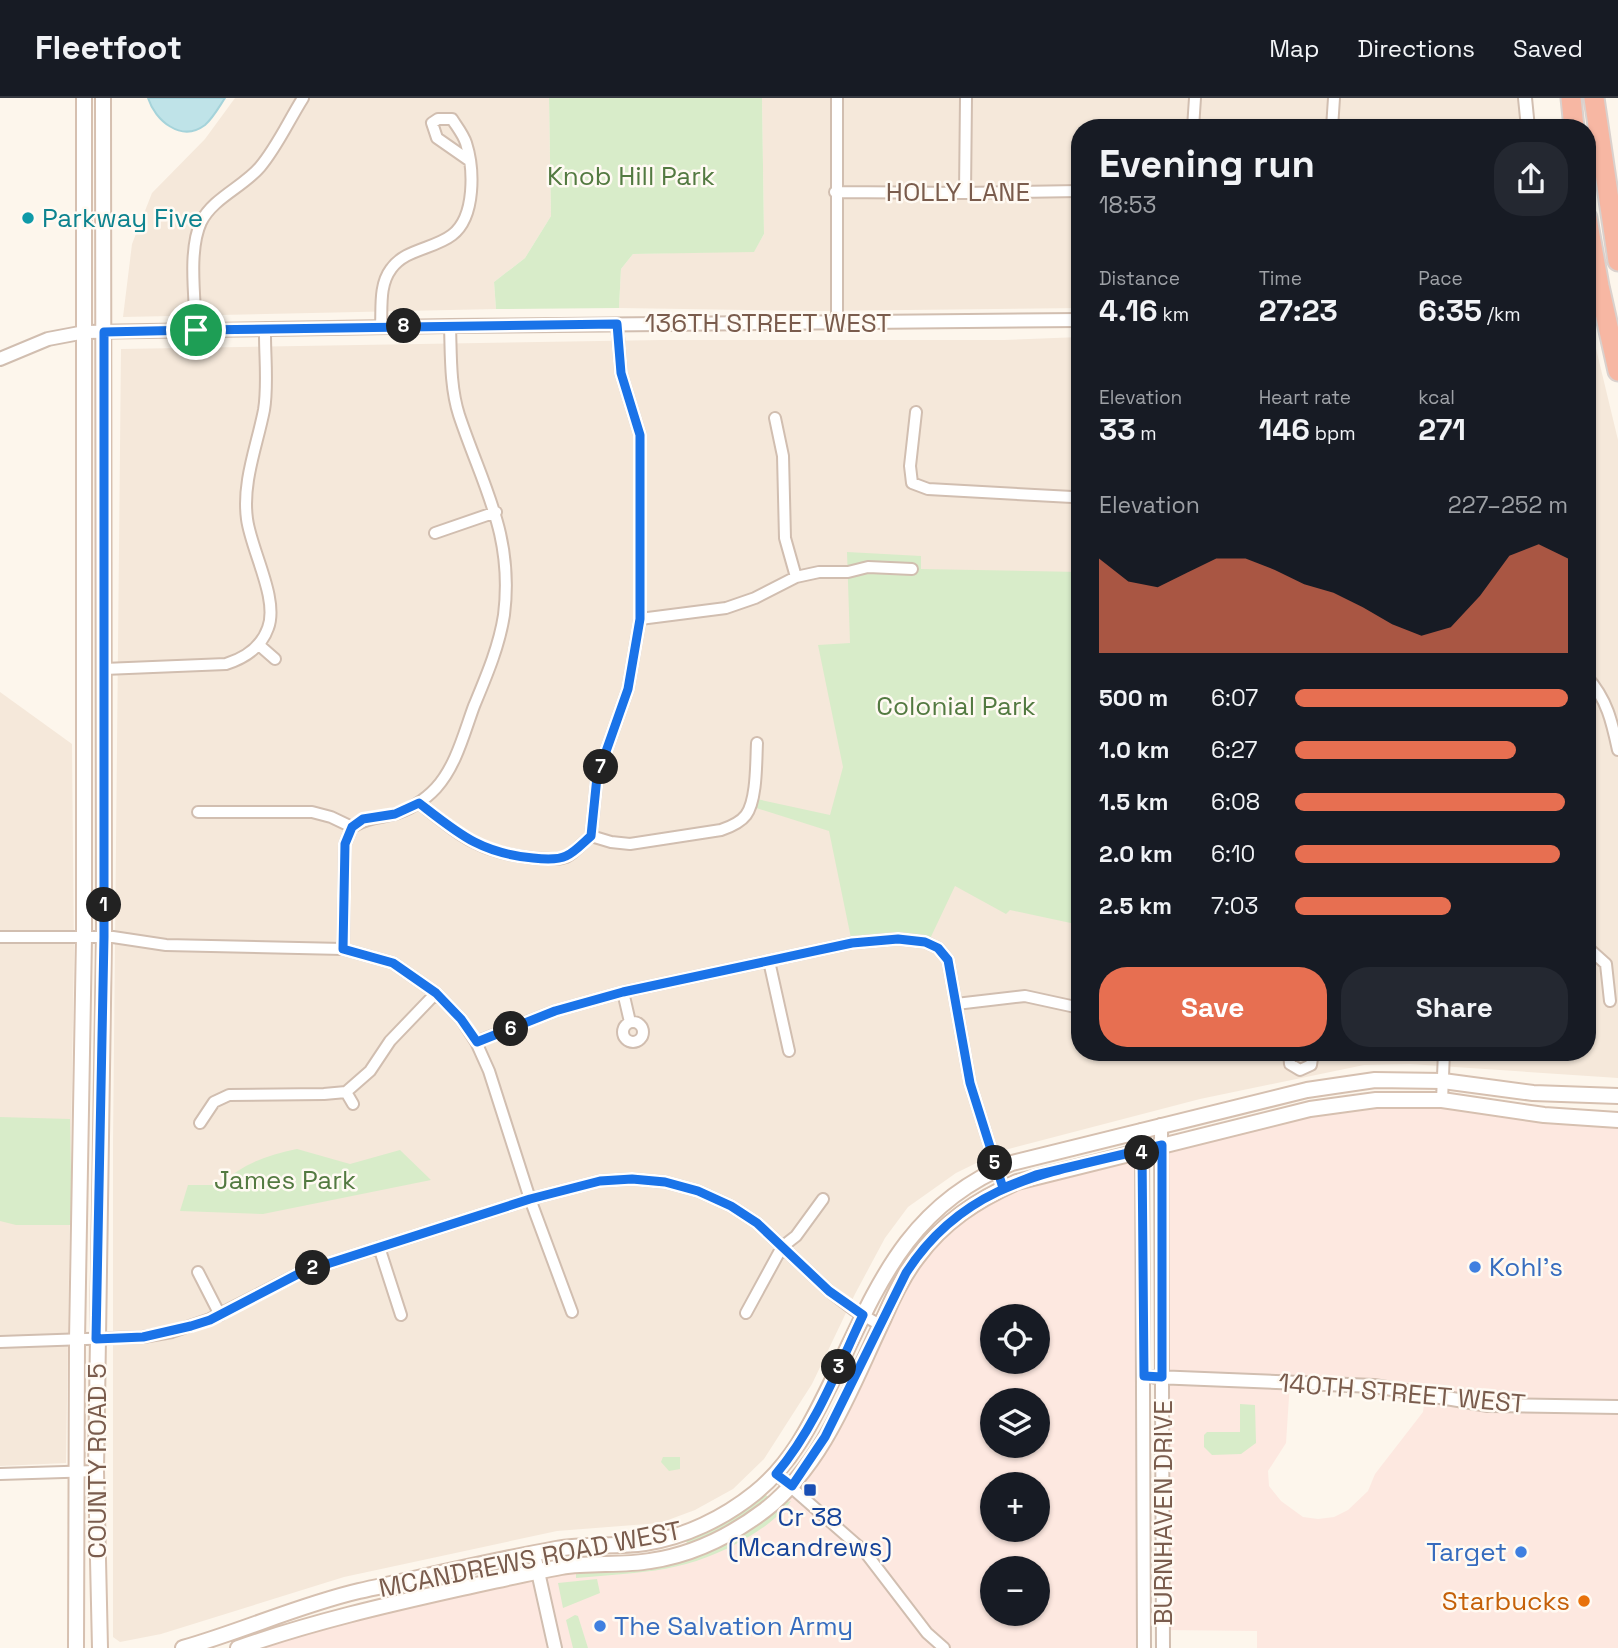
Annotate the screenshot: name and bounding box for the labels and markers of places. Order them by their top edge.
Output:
place label: Parkway Five [42,201,203,235]
marker: Parkway Five [20,210,36,226]
pin [166,300,226,360]
pin: 8 [386,308,422,344]
pin: 7 [584,750,618,784]
pin: 1 [86,888,122,922]
pin: 6 [494,1012,528,1046]
pin: 4 [1124,1136,1160,1170]
pin: 5 [978,1146,1012,1180]
pin: 2 [296,1250,330,1286]
place label: Kohl's [1489,1250,1563,1284]
marker: Kohl's [1467,1259,1483,1275]
pin: 3 [822,1350,856,1384]
marker: Cr 38 (Mcandrews) [802,1482,818,1498]
place label: Cr 38 (Mcandrews) [728,1500,892,1564]
place label: Target [1426,1535,1507,1569]
marker: Target [1513,1544,1529,1560]
place label: Starbucks [1442,1584,1570,1618]
marker: Starbucks [1576,1593,1592,1609]
place label: The Salvation Army [614,1609,853,1643]
marker: The Salvation Army [592,1618,608,1634]

